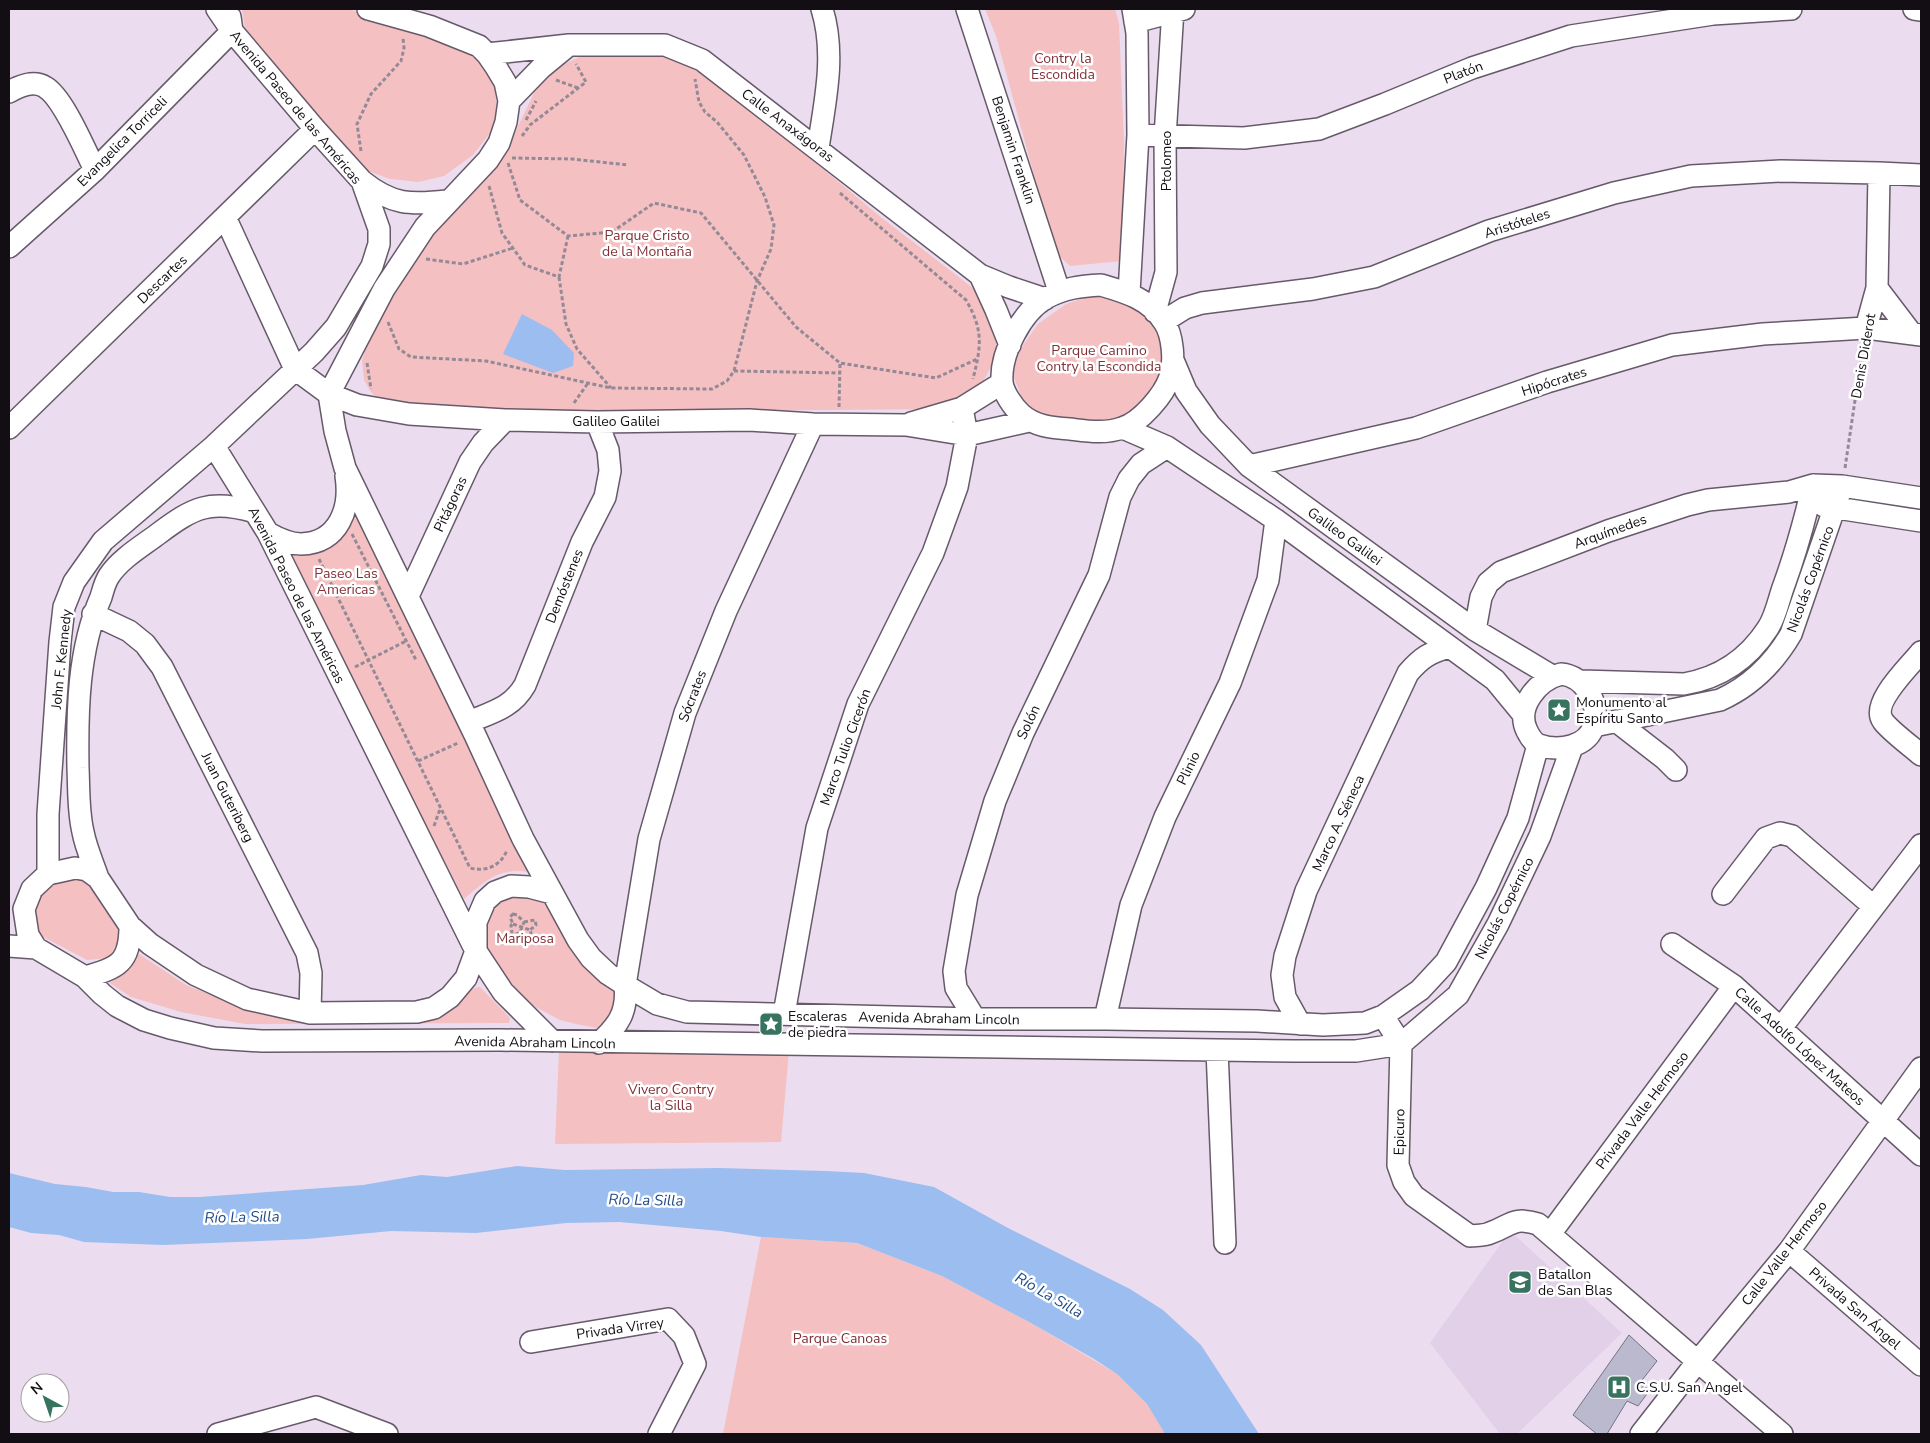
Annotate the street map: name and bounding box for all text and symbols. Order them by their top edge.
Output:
street label: Avenida Paseo de las Américas [225,26,366,189]
park label: Contry la Escondida [1031,49,1095,84]
street label: Platón [1441,56,1486,89]
street label: Calle Anaxágoras [738,84,838,167]
street label: Evangelica Torriceli [73,92,172,191]
street label: Benjamin Franklin [987,94,1040,207]
street label: Ptolomeo [1157,130,1176,191]
street label: Aristóteles [1482,204,1553,243]
park label: Parque Cristo de la Montaña [602,226,692,261]
street label: Descartes [133,251,192,308]
street label: Denis Diderot [1847,312,1880,400]
park label: Parque Camino Contry la Escondida [1037,341,1161,376]
street label: Hipócrates [1519,362,1590,401]
street label: Galileo Galilei [572,412,660,431]
street label: Pitágoras [429,473,472,535]
street label: Galileo Galilei [1304,503,1386,570]
street label: Avenida Paseo de las Américas [244,504,350,687]
street label: Arquímedes [1571,509,1649,553]
street label: Nicolás Copérnico [1782,523,1839,635]
street label: Demóstenes [541,546,588,626]
park label: Paseo Las Americas [314,564,378,599]
street label: John F. Kennedy [47,607,76,711]
street label: Sócrates [674,667,711,725]
street label: Marco Tulio Cicerón [815,686,875,808]
place label: Monumento al Espíritu Santo [1576,693,1668,728]
place icon: Monumento al Espíritu Santo [1546,697,1572,723]
street label: Solón [1012,702,1045,743]
street label: Juan Guteriberg [196,748,258,845]
street label: Plinio [1172,748,1205,788]
street label: Marco A. Séneca [1308,772,1369,875]
street label: Nicolás Copérnico [1470,854,1538,963]
park label: Mariposa [496,929,554,948]
street label: Calle Adolfo López Mateos [1731,983,1869,1110]
place label: Escaleras de piedra [788,1007,848,1042]
street label: Avenida Abraham Lincoln [858,1008,1020,1029]
place icon: Escaleras de piedra [758,1011,784,1037]
street label: Avenida Abraham Lincoln [454,1032,616,1053]
street label: Privada Valle Hermoso [1592,1047,1693,1173]
park label: Vivero Contry la Silla [627,1080,715,1115]
street label: Epicuro [1390,1108,1409,1155]
water label: Río La Silla [608,1189,684,1211]
street label: Calle Valle Hermoso [1737,1197,1832,1310]
water label: Río La Silla [204,1206,280,1228]
street label: Privada San Ángel [1805,1263,1905,1354]
place label: Batallon de San Blas [1538,1265,1613,1300]
water label: Río La Silla [1011,1268,1087,1322]
school or university icon: Batallon de San Blas [1507,1269,1533,1295]
street label: Privada Virrey [575,1313,666,1344]
park label: Parque Canoas [793,1329,887,1348]
north arrow [20,1373,70,1423]
hospital icon: C.S.U. San Angel [1606,1374,1632,1400]
text: N [27,1378,47,1399]
place label: C.S.U. San Angel [1636,1378,1743,1397]

